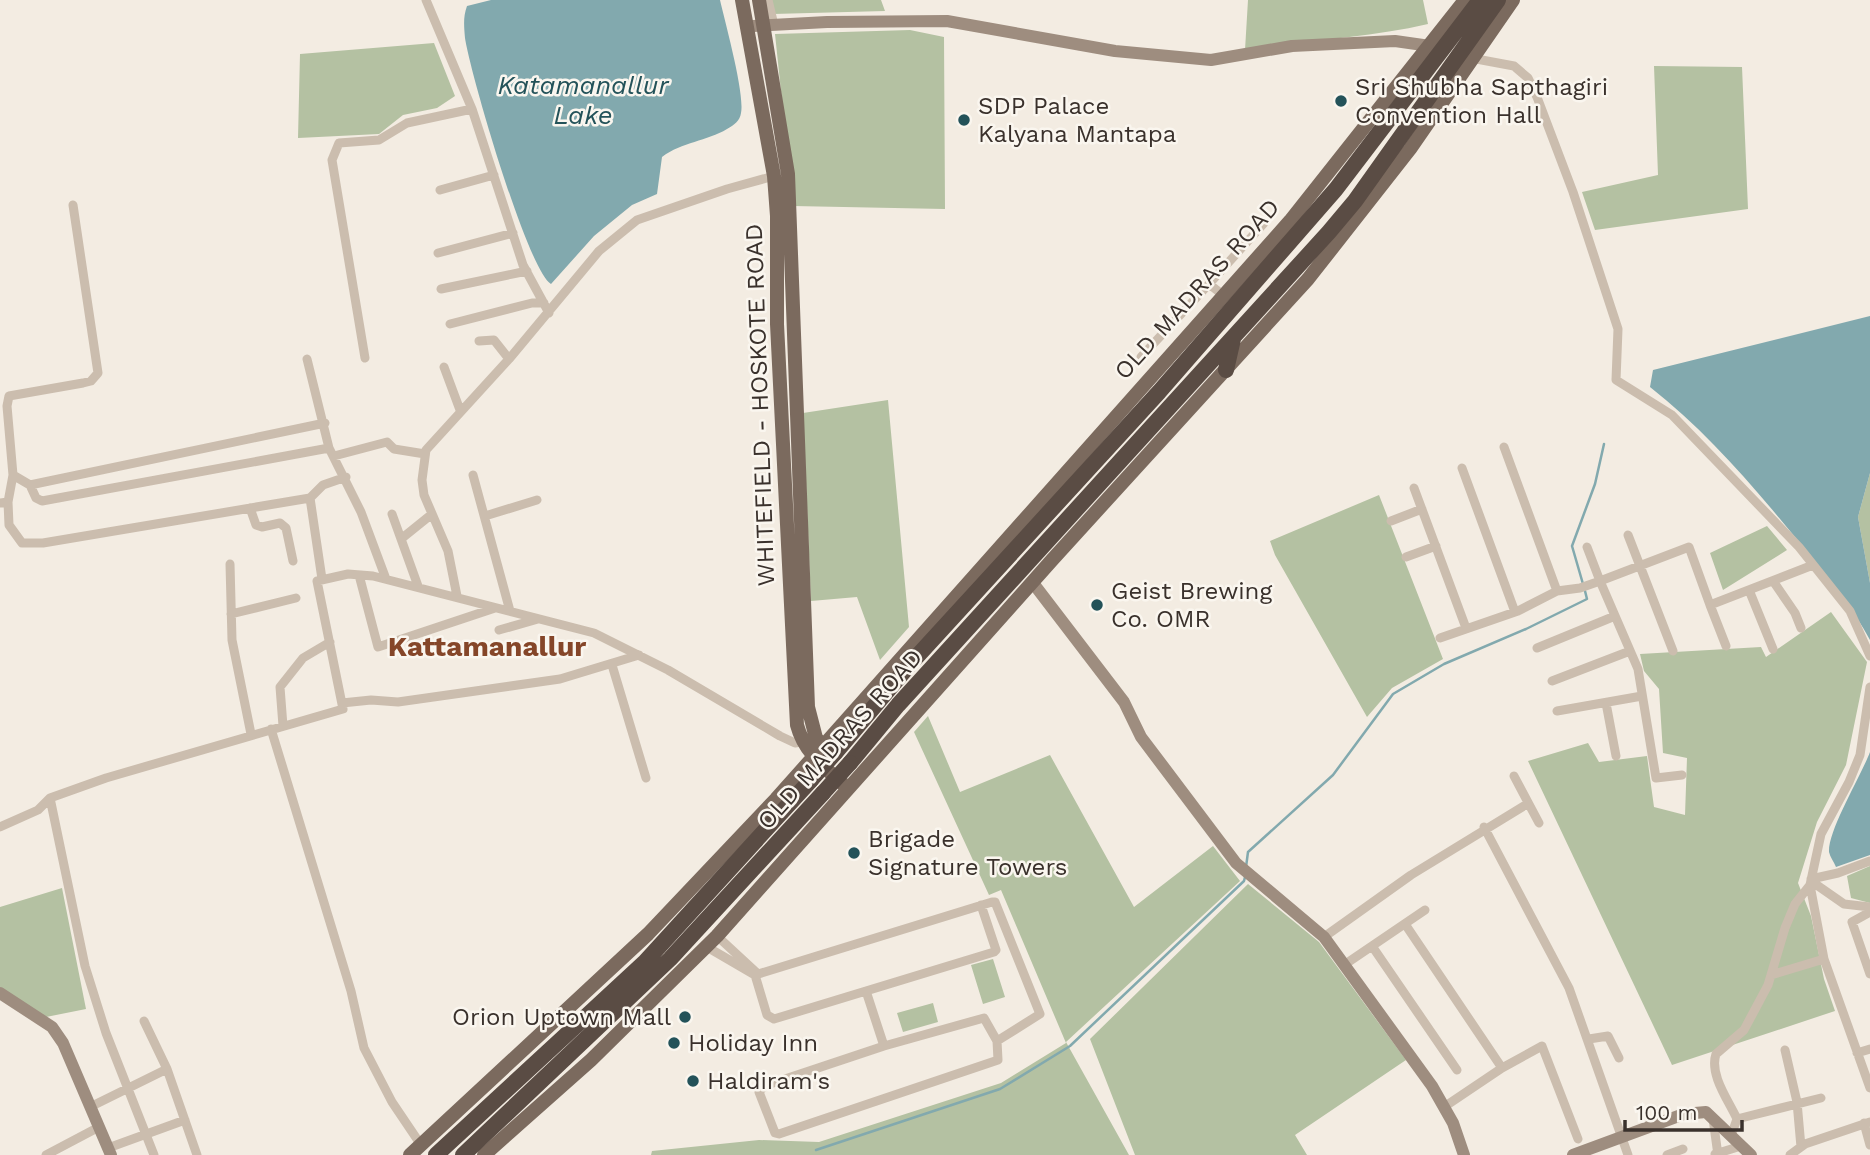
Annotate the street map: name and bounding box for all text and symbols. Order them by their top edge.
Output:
water label: Katamanallur Lake [497,70,669,130]
place label: Sri Shubha Sapthagiri Convention Hall [1355,73,1608,129]
place label: SDP Palace Kalyana Mantapa [978,92,1176,148]
marker: Sri Shubha Sapthagiri Convention Hall [1333,93,1349,109]
marker: SDP Palace Kalyana Mantapa [956,112,972,128]
street label: OLD MADRAS ROAD [1109,193,1285,385]
street label: WHITEFIELD - HOSKOTE ROAD [740,223,780,587]
place label: Geist Brewing Co. OMR [1111,577,1272,633]
marker: Geist Brewing Co. OMR [1089,597,1105,613]
district label: Kattamanallur [388,630,586,663]
street label: OLD MADRAS ROAD [752,643,928,835]
place label: Brigade Signature Towers [868,825,1067,881]
marker: Brigade Signature Towers [846,845,862,861]
place label: Orion Uptown Mall [452,1003,672,1031]
marker: Orion Uptown Mall [677,1009,693,1025]
place label: Holiday Inn [688,1029,818,1057]
marker: Holiday Inn [666,1035,682,1051]
place label: Haldiram's [707,1067,830,1095]
marker: Haldiram's [685,1073,701,1089]
scale bar [1625,1088,1742,1132]
text: 100 m [1636,1100,1698,1125]

